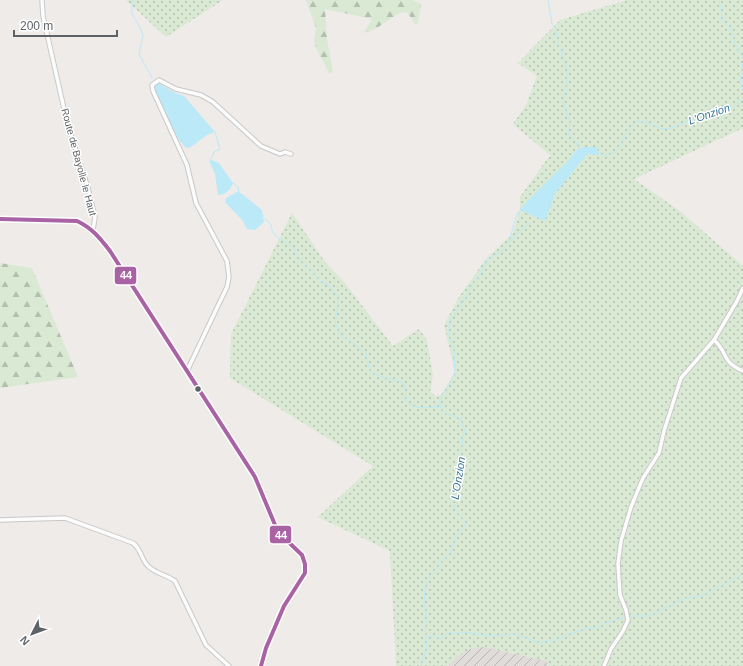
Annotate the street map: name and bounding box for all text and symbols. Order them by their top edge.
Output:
scale bar [14,12,117,38]
text: 200 m [20,19,53,33]
water label: L'Onzion [687,101,731,127]
street label: Route de Bayolle le Haut [59,107,99,217]
line badge: 44 [114,266,137,285]
text: 44 [120,269,133,281]
unlabelled marker [193,384,203,394]
water label: L'Onzion [449,456,467,500]
line badge: 44 [269,525,292,544]
text: 44 [275,529,288,541]
north arrow [12,614,52,654]
text: N [17,634,32,648]

